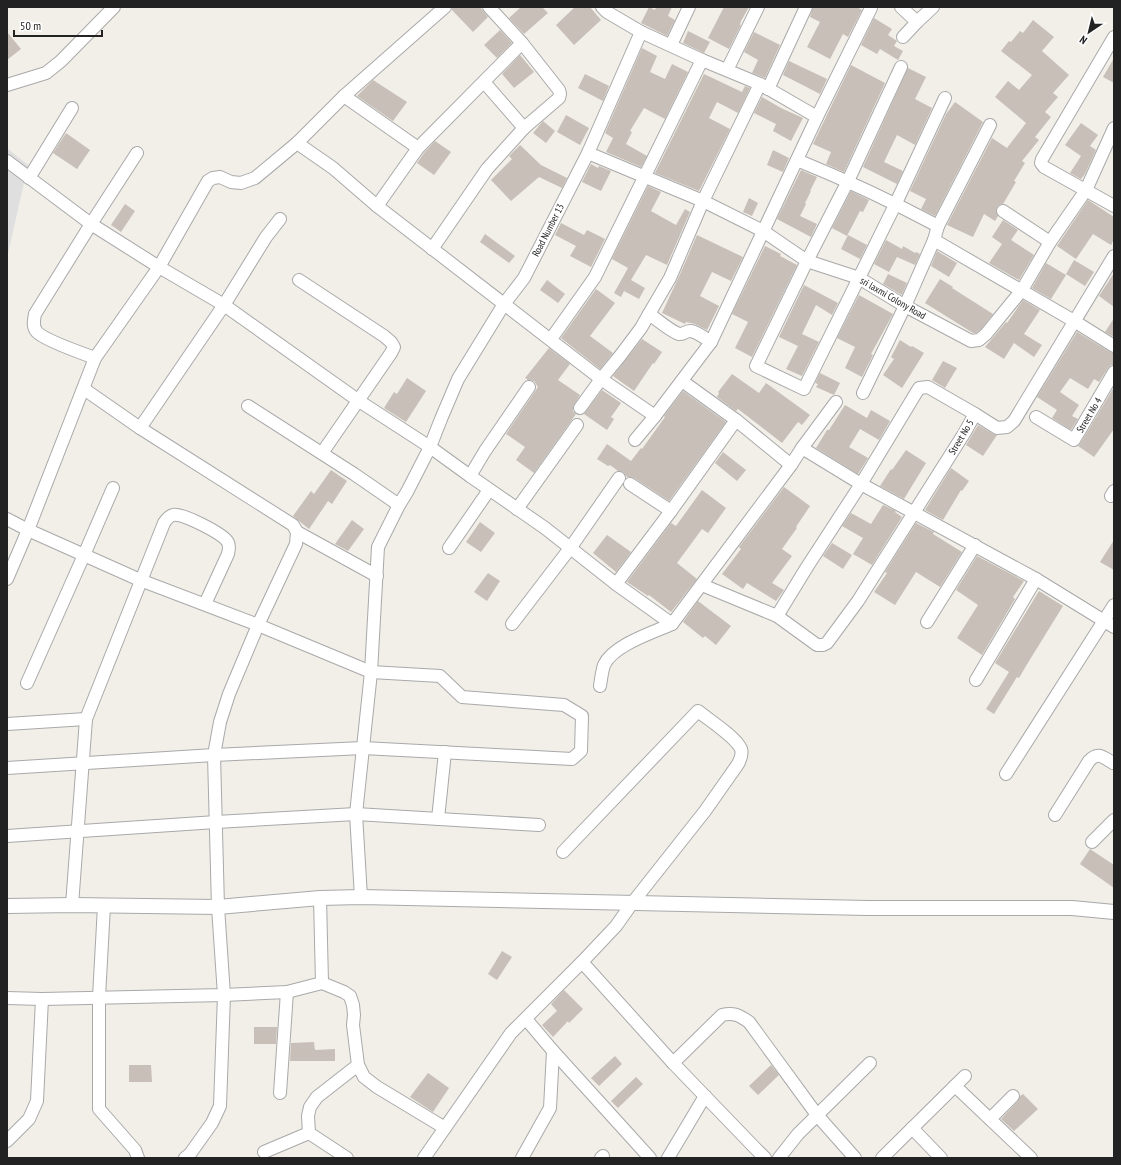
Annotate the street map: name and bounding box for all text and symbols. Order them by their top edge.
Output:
scale bar [14,12,102,38]
north arrow [1069,12,1109,52]
text: 50 m [20,18,41,33]
text: N [1077,33,1090,48]
street label: Road Number 13 [529,201,567,259]
street label: sri laxmi Colony Road [858,274,928,322]
street label: Street No 4 [1073,394,1105,435]
street label: Street No 5 [945,417,977,457]

